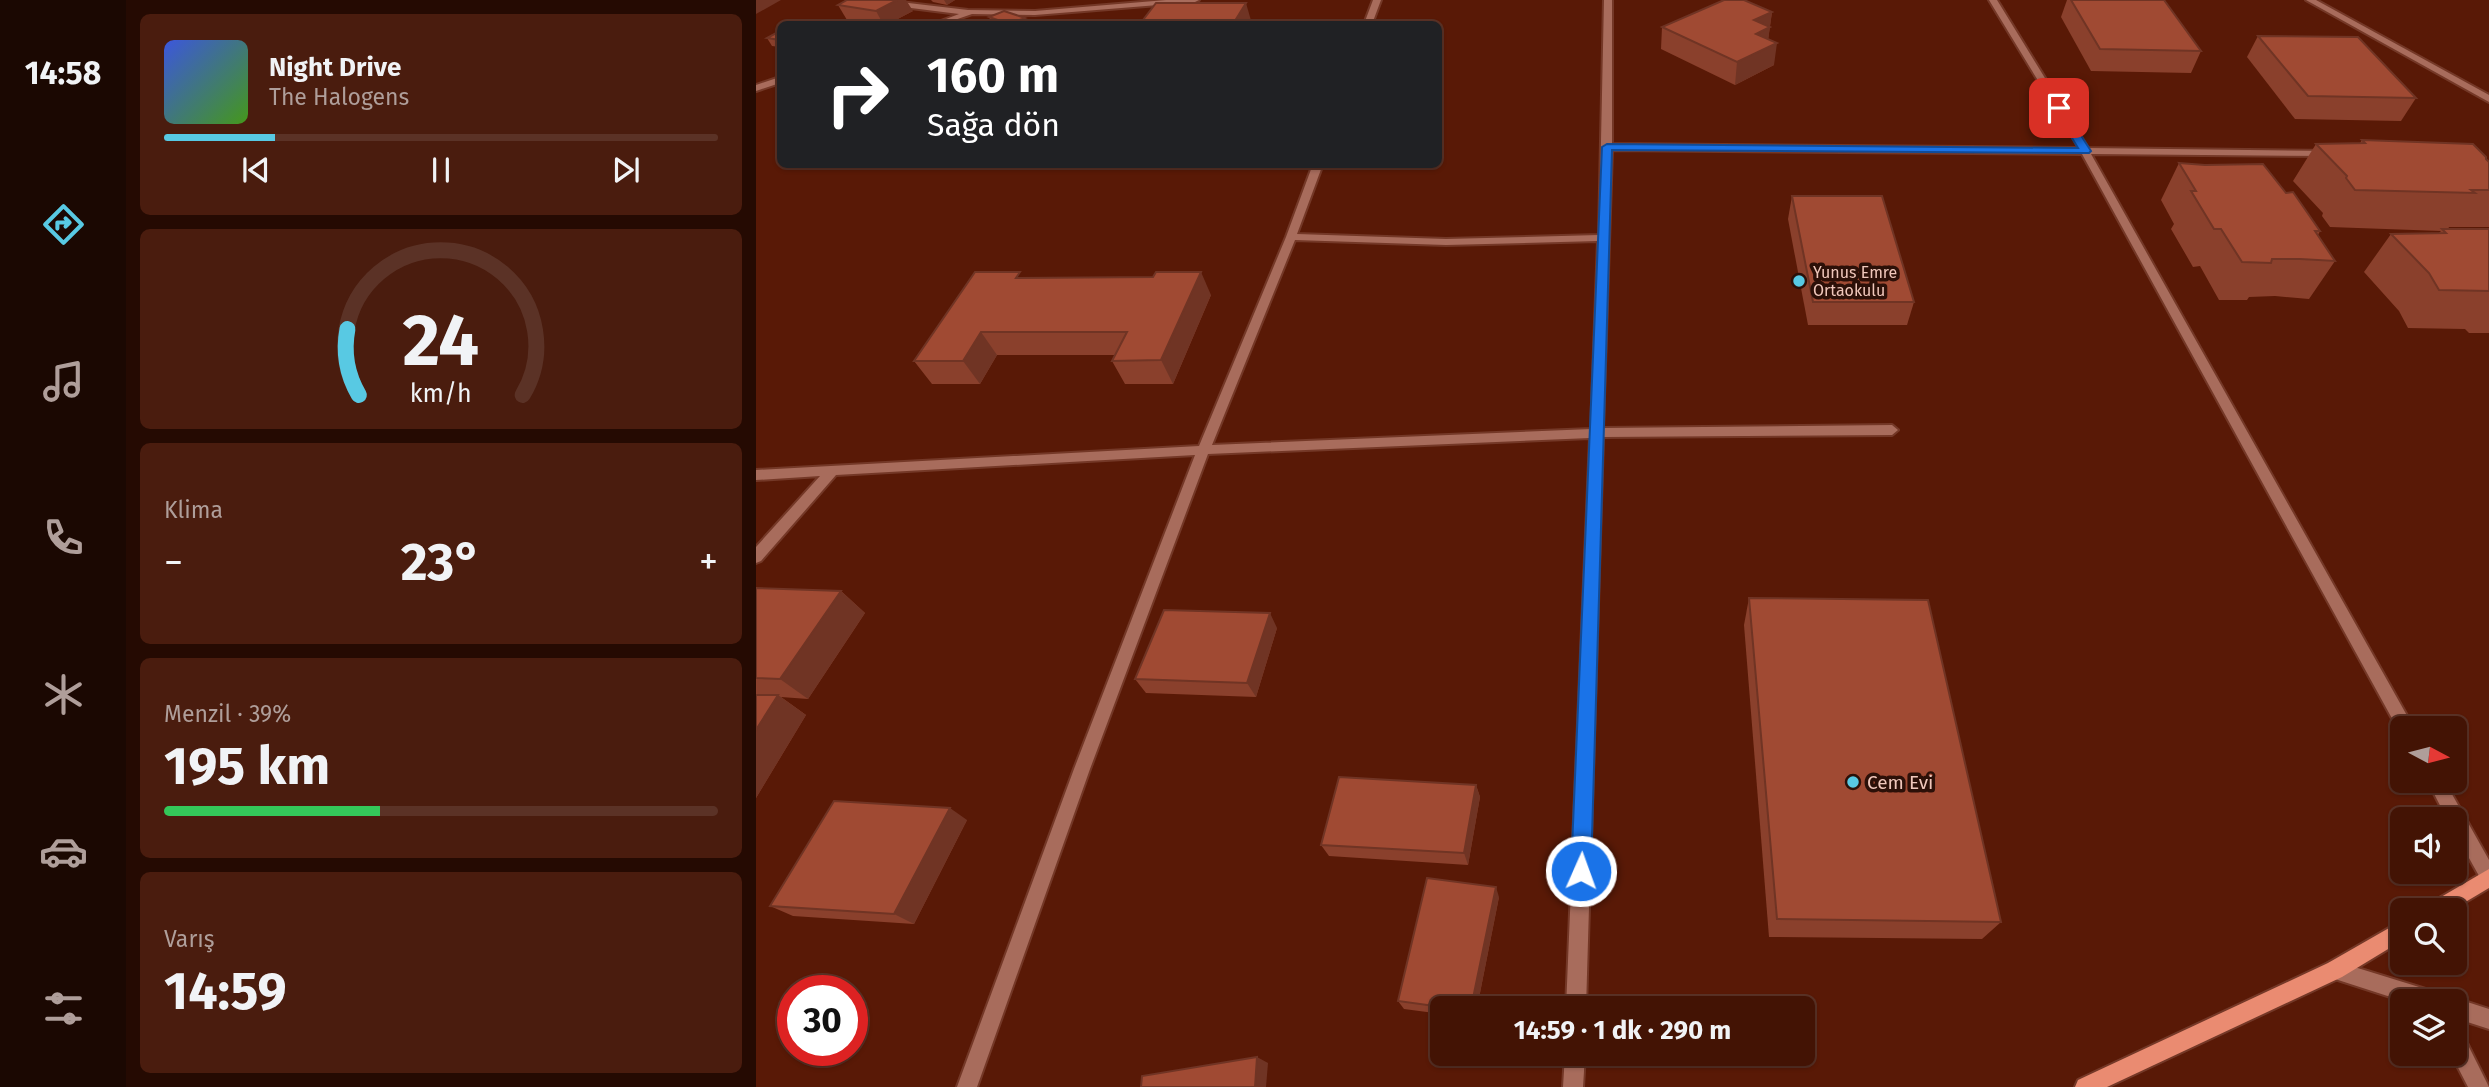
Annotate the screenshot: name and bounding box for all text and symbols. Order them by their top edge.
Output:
text: 160 m [927,46,1059,105]
icon: right [812,49,903,140]
text: Night Drive [269,52,401,83]
text: 14:58 [25,54,101,92]
pin [2029,78,2089,138]
text: The Halogens [269,83,409,111]
icon: arrive [2040,89,2078,127]
text: Sağa dön [927,106,1060,144]
icon: previous [237,151,275,189]
icon: pause [422,151,460,189]
icon: next [607,151,645,189]
icon: directions [39,200,88,249]
place label: Yunus Emre Ortaokulu [1813,263,1897,300]
marker: Yunus Emre Ortaokulu [1791,273,1807,289]
text: 24 [403,297,479,384]
icon: music [39,357,88,406]
text: km/h [410,379,472,409]
text: Klima [164,496,223,524]
icon: phone [39,513,88,562]
text: 23° [401,531,481,594]
text: − [164,539,183,585]
text: + [699,539,718,585]
icon: climate [39,670,88,719]
text: Menzil · 39% [164,700,291,728]
north arrow [2390,716,2468,793]
map controls [2390,716,2467,1066]
text: 195 km [164,735,330,798]
place label: Cem Evi [1867,771,1933,794]
marker: Cem Evi [1845,774,1861,790]
button: sound [2390,807,2467,884]
icon: car [39,827,88,876]
position arrow [1544,834,1618,908]
button: search [2390,898,2467,975]
text: Varış [164,925,215,953]
text: 14:59 [164,960,287,1023]
speed limit sign: 30 [777,975,868,1066]
icon: filters [39,984,88,1033]
button: layers [2390,989,2467,1066]
text: 14:59 · 1 dk · 290 m [1514,1015,1731,1046]

